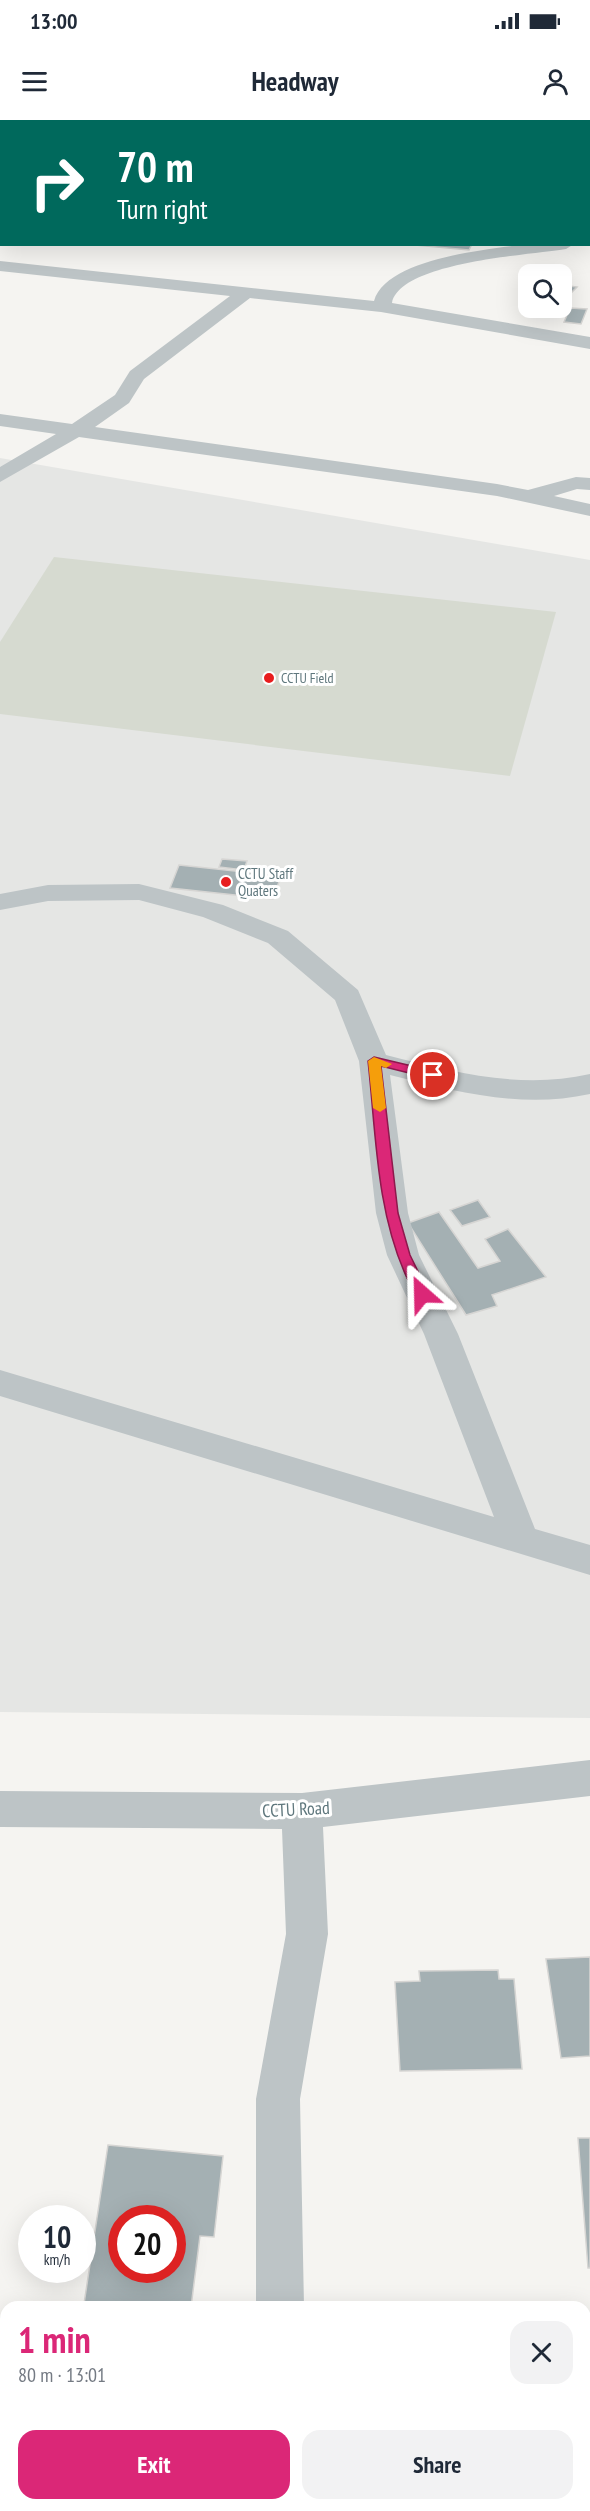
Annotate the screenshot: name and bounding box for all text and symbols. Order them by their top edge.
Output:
text: 13:00 [30,7,78,35]
text: Headway [251,64,339,98]
icon: menu [18,65,51,98]
icon: person [539,65,572,98]
text: 70 m [117,139,194,194]
icon: right [18,144,96,222]
text: Turn right [117,192,208,226]
map controls [518,264,572,318]
button: search [518,264,572,318]
place label: CCTU Field [281,669,334,687]
marker: CCTU Field [262,671,276,685]
place label: CCTU Staff Quaters [238,864,294,900]
marker: CCTU Staff Quaters [219,875,233,889]
pin [407,1049,458,1100]
icon: arrive [416,1058,449,1091]
position arrow [390,1262,454,1326]
street label: CCTU Road [262,1796,330,1822]
speed limit sign: 20 [108,2205,186,2283]
text: 10 [43,2217,71,2256]
text: km/h [44,2250,70,2269]
text: 1 min [18,2316,91,2363]
button: close [510,2321,573,2384]
text: 80 m · 13:01 [18,2362,106,2388]
button: Exit [18,2430,290,2499]
button: Share [302,2430,573,2499]

